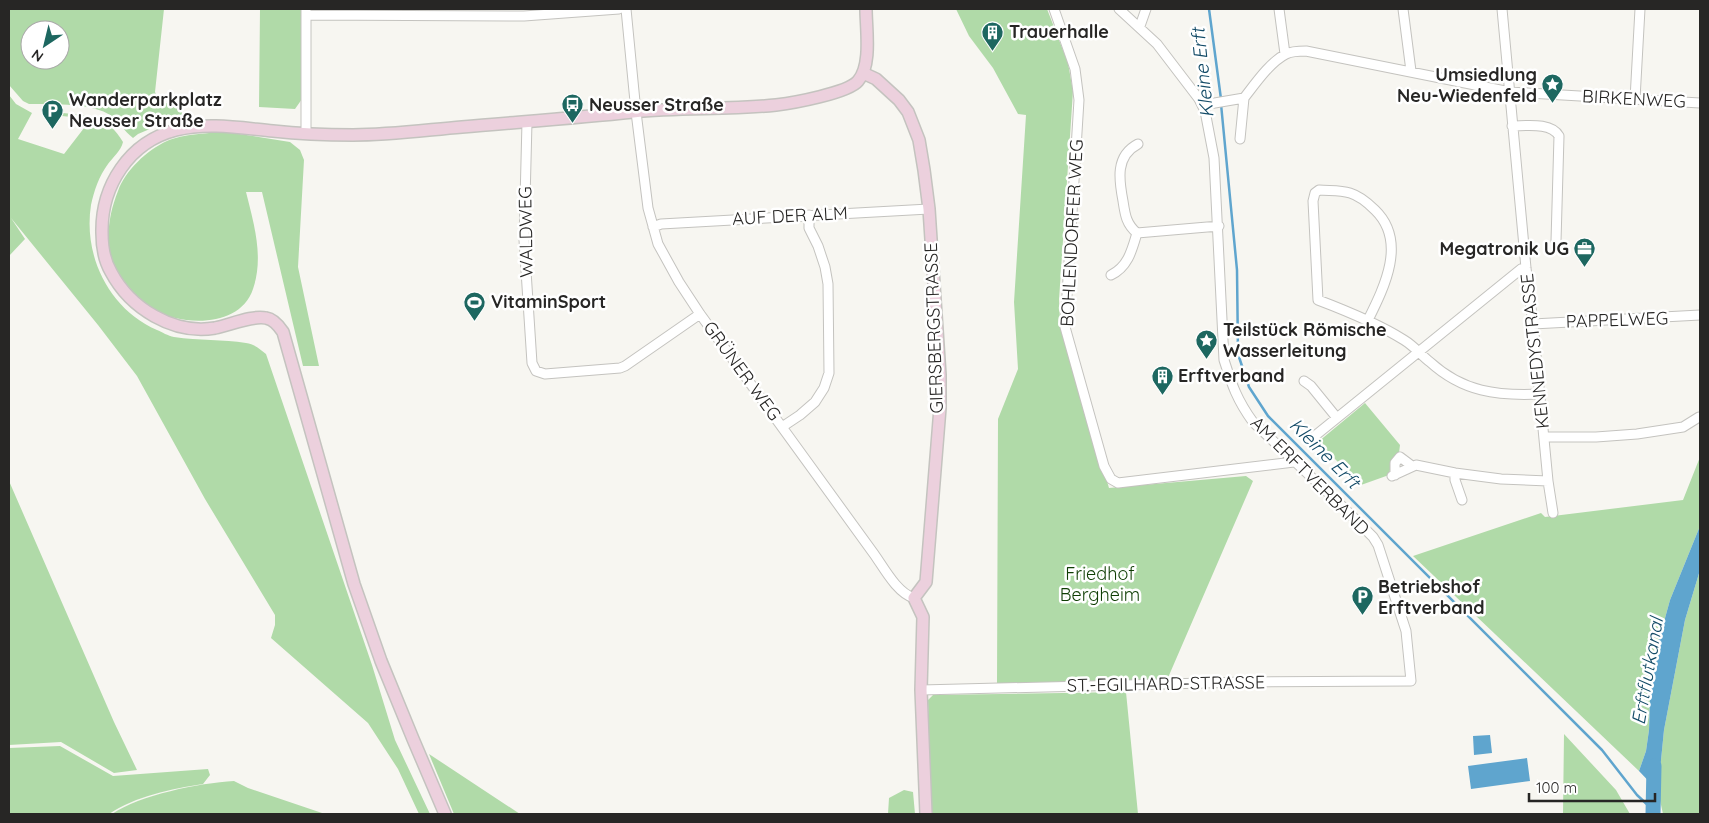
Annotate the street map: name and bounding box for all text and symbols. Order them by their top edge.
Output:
north arrow [20,20,70,70]
building icon: Trauerhalle [981,20,1005,51]
place label: Trauerhalle [1009,20,1109,43]
water label: Kleine Erft [1185,24,1219,119]
text: N [28,45,47,66]
place label: Umsiedlung Neu-Wiedenfeld [1397,63,1537,107]
place icon: Umsiedlung Neu-Wiedenfeld [1541,73,1565,104]
street label: BIRKENWEG [1582,84,1687,113]
place label: Wanderparkplatz Neusser Straße [69,88,222,132]
bus stop icon: Neusser Straße [561,93,585,124]
place label: Neusser Straße [589,93,724,116]
parking icon: Wanderparkplatz Neusser Straße [41,98,65,129]
street label: BOHLENDORFER WEG [1055,139,1088,327]
street label: WALDWEG [513,186,538,278]
street label: AUF DER ALM [732,201,848,230]
place label: Megatronik UG [1440,237,1569,260]
office icon: Megatronik UG [1573,237,1597,268]
street label: GIERSBERGSTRASSE [919,242,948,414]
street label: KENNEDYSTRASSE [1515,272,1554,430]
sports icon: VitaminSport [463,290,487,321]
place label: VitaminSport [491,290,606,313]
street label: PAPPELWEG [1565,306,1669,333]
street label: GRÜNER WEG [698,316,786,425]
place label: Teilstück Römische Wasserleitung [1223,318,1387,362]
place icon: Teilstück Römische Wasserleitung [1195,328,1219,359]
building icon: Erftverband [1150,364,1174,395]
place label: Erftverband [1178,364,1285,387]
street label: AM ERFTVERBAND [1246,411,1375,540]
water label: Kleine Erft [1285,413,1367,495]
park label: Friedhof Bergheim [1060,562,1140,606]
place label: Betriebshof Erftverband [1378,575,1485,619]
parking icon: Betriebshof Erftverband [1350,585,1374,616]
water label: Erftflutkanal [1626,613,1669,726]
street label: ST.-EGILHARD-STRASSE [1067,670,1265,697]
scale bar [1529,770,1655,802]
text: 100 m [1536,778,1577,797]

